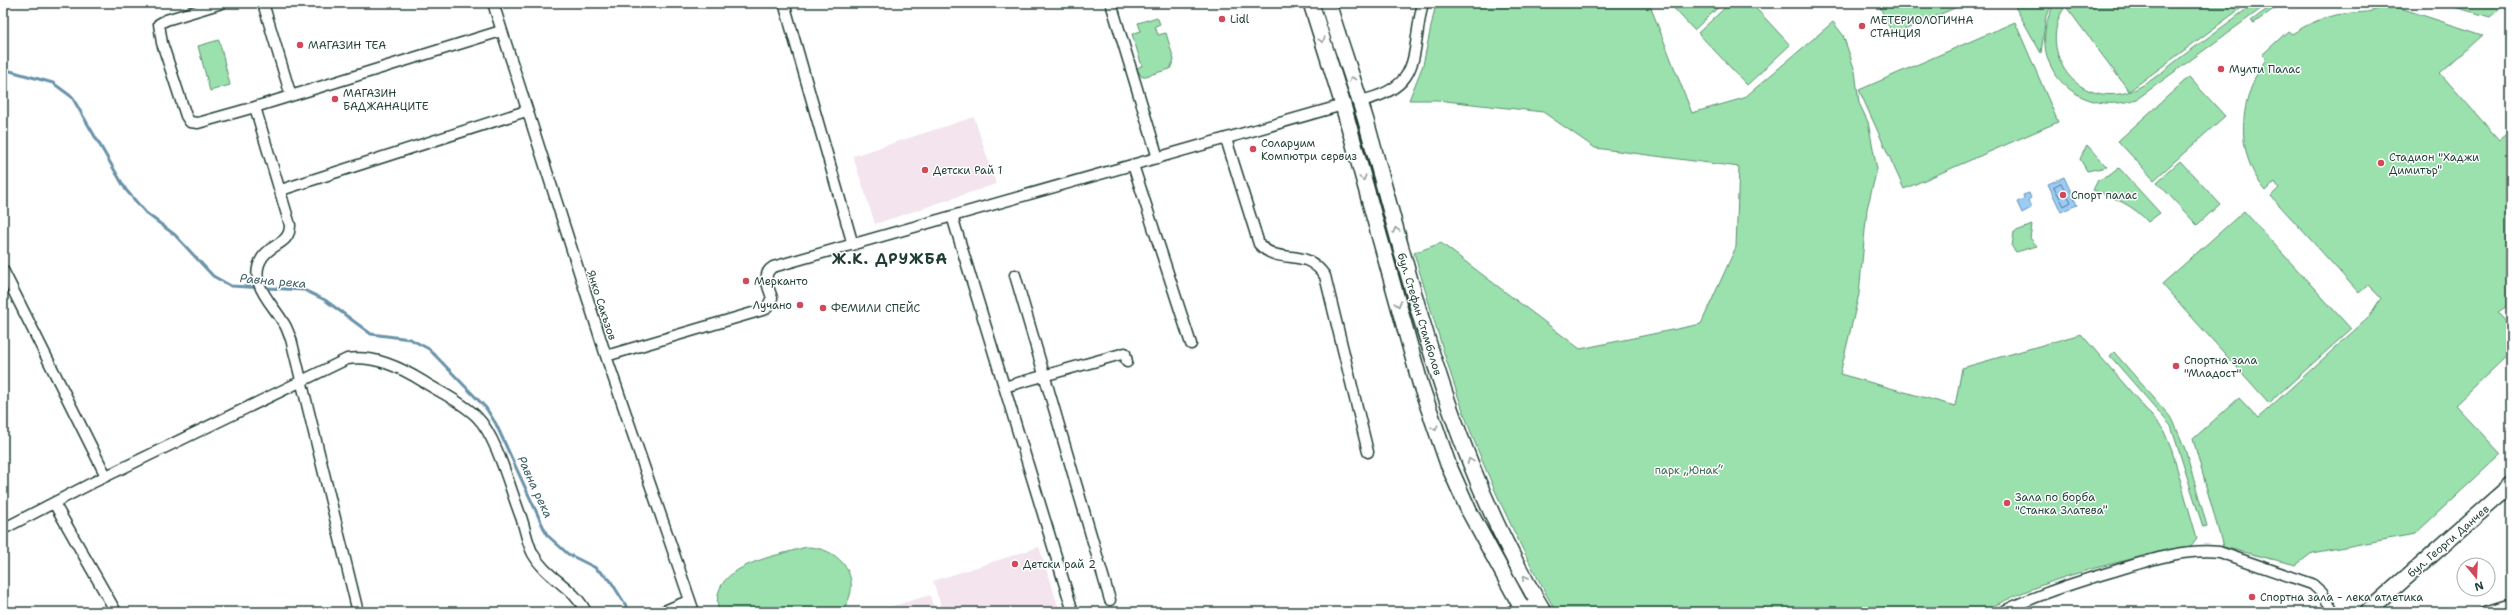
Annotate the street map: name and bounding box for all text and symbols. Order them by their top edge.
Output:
place label: Lidl [1230,12,1250,27]
place label: МЕТЕРИОЛОГИЧНА СТАНЦИЯ [1870,13,1973,41]
marker: Lidl [1217,14,1227,24]
marker: МЕТЕРИОЛОГИЧНА СТАНЦИЯ [1857,21,1867,31]
one-way arrow [1317,37,1326,44]
place label: МАГАЗИН ТЕА [308,38,386,53]
marker: МАГАЗИН ТЕА [295,40,305,50]
place label: Мулти Палас [2229,62,2301,77]
marker: Мулти Палас [2216,64,2226,74]
one-way arrow [1348,75,1357,82]
place label: МАГАЗИН БАДЖАНАЦИТЕ [343,86,429,114]
marker: МАГАЗИН БАДЖАНАЦИТЕ [330,94,340,104]
place label: Соларуим Компютри сервиз [1261,136,1357,164]
marker: Соларуим Компютри сервиз [1248,144,1258,154]
place label: Стадион "Хаджи Димитър" [2389,150,2479,178]
marker: Стадион "Хаджи Димитър" [2376,158,2386,168]
place label: Детски Рай 1 [933,163,1002,178]
marker: Детски Рай 1 [920,165,930,175]
one-way arrow [1358,175,1367,182]
place label: Спорт палас [2071,188,2138,203]
marker: Спорт палас [2058,190,2068,200]
one-way arrow [1392,227,1400,234]
district label: Ж.К. ДРУЖБА [832,249,948,269]
street label: бул. Стефан Стамболов [1394,251,1445,377]
street label: Янко Сакъзов [583,268,620,342]
water label: Равна река [239,270,307,292]
place label: Мерканто [754,274,808,289]
marker: Мерканто [741,276,751,286]
place label: Лучано [753,298,792,313]
marker: Лучано [795,300,805,310]
place label: ФЕМИЛИ СПЕЙС [831,300,921,316]
one-way arrow [1393,300,1402,307]
marker: ФЕМИЛИ СПЕЙС [818,303,828,313]
place label: Спортна зала "Младост" [2184,353,2257,381]
marker: Спортна зала "Младост" [2171,361,2181,371]
one-way arrow [1431,424,1439,431]
water label: Равна река [514,453,556,521]
one-way arrow [1467,457,1475,464]
park label: парк „Юнак“ [1655,463,1724,478]
place label: Зала по борба "Станка Златева" [2015,490,2108,518]
marker: Зала по борба "Станка Златева" [2002,498,2012,508]
street label: бул. Георги Данчев [2404,502,2493,581]
place label: Детски рай 2 [1023,557,1096,572]
north arrow [2456,557,2496,597]
marker: Детски рай 2 [1010,559,1020,569]
one-way arrow [1523,575,1530,582]
text: N [2472,578,2485,595]
place label: Спортна зала - лека атлетика [2260,590,2423,605]
marker: Спортна зала - лека атлетика [2247,592,2257,602]

